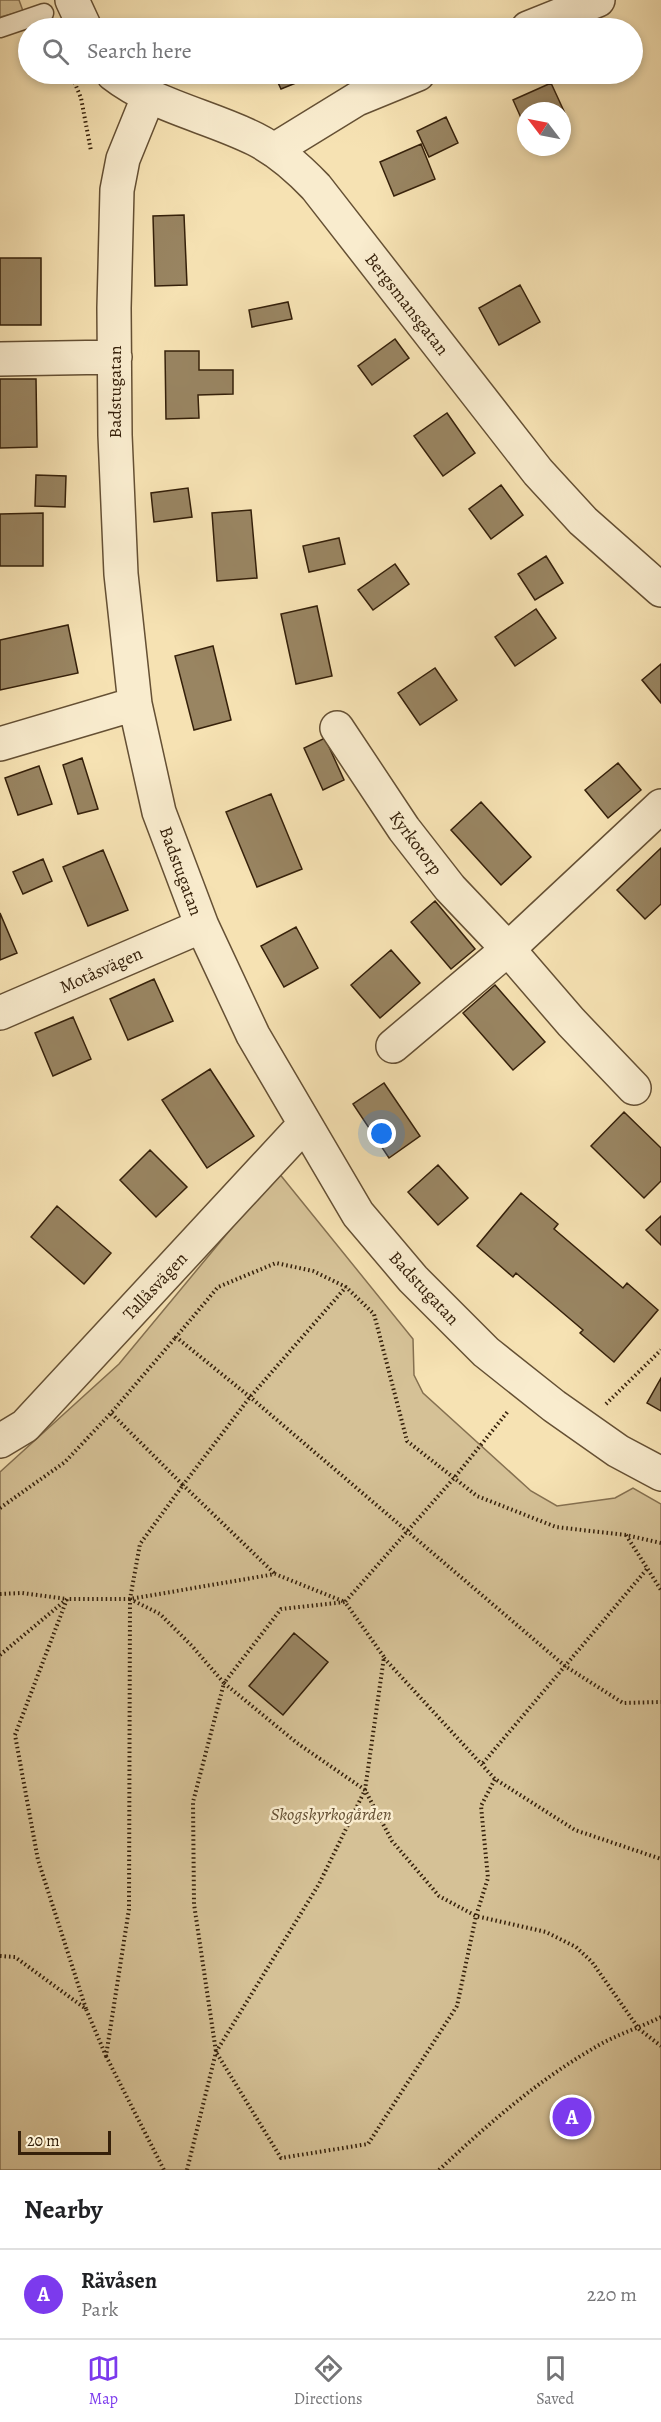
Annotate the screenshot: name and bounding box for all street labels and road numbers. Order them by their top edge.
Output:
street label: Bergsmansgatan [359,248,455,360]
street label: Badstugatan [103,345,127,439]
street label: Kyrkotorp [384,806,448,880]
street label: Badstugatan [154,823,208,919]
street label: Motåsvägen [56,941,146,999]
street label: Badstugatan [383,1246,465,1330]
street label: Tallåsvägen [117,1247,193,1325]

